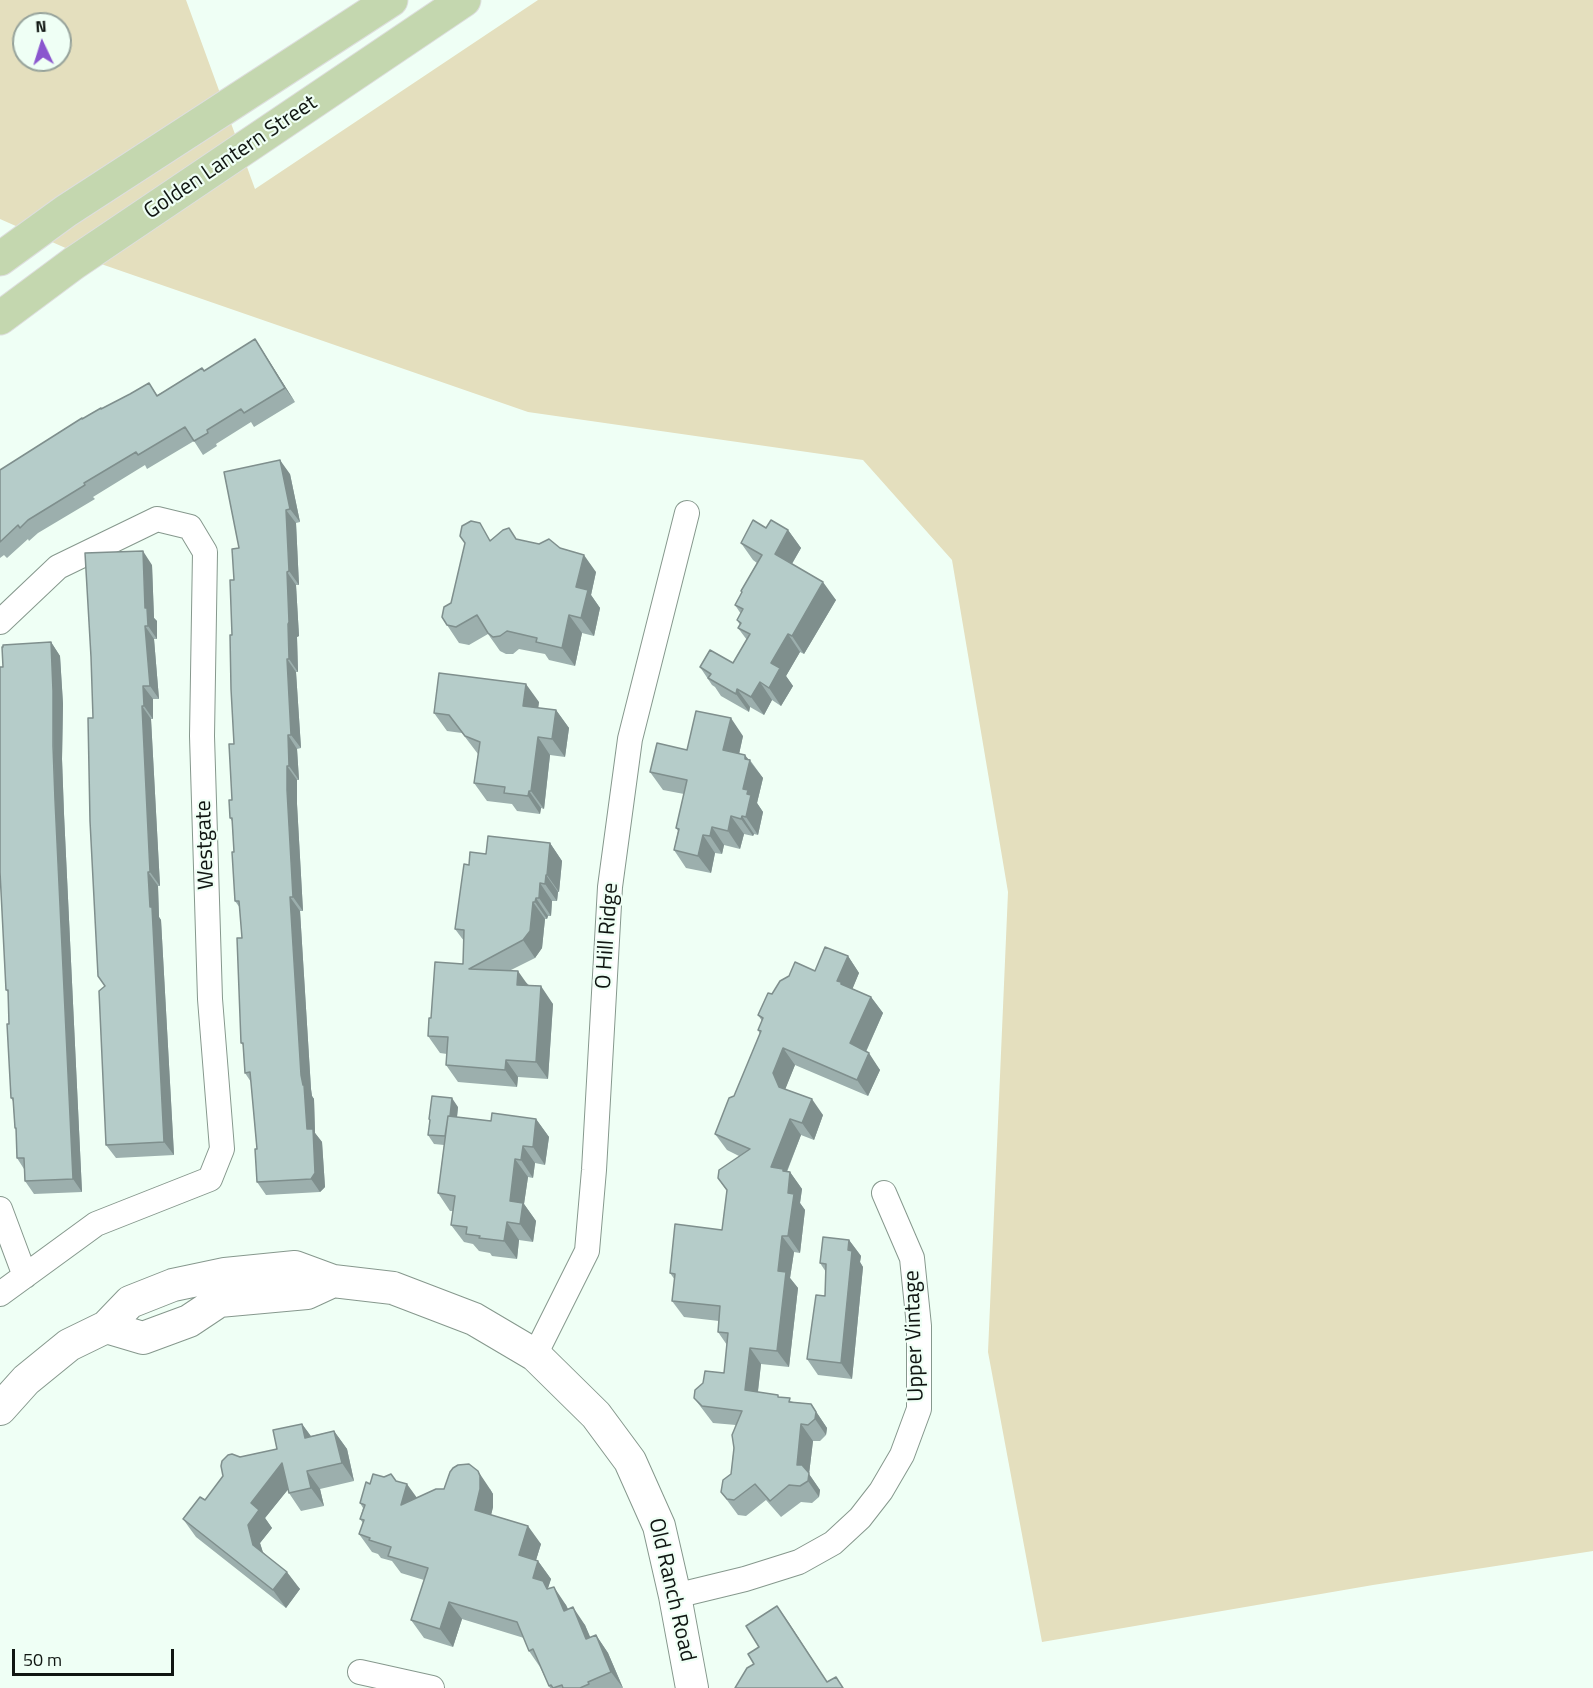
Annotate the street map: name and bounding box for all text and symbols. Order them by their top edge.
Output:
north arrow [12,12,72,72]
text: N [35,14,47,38]
street label: Golden Lantern Street [140,90,322,226]
street label: Westgate [191,800,221,890]
street label: O Hill Ridge [591,882,625,990]
street label: Upper Vintage [900,1270,930,1402]
street label: Old Ranch Road [642,1516,700,1664]
scale bar [15,1637,177,1675]
text: 50 m [23,1646,62,1673]

